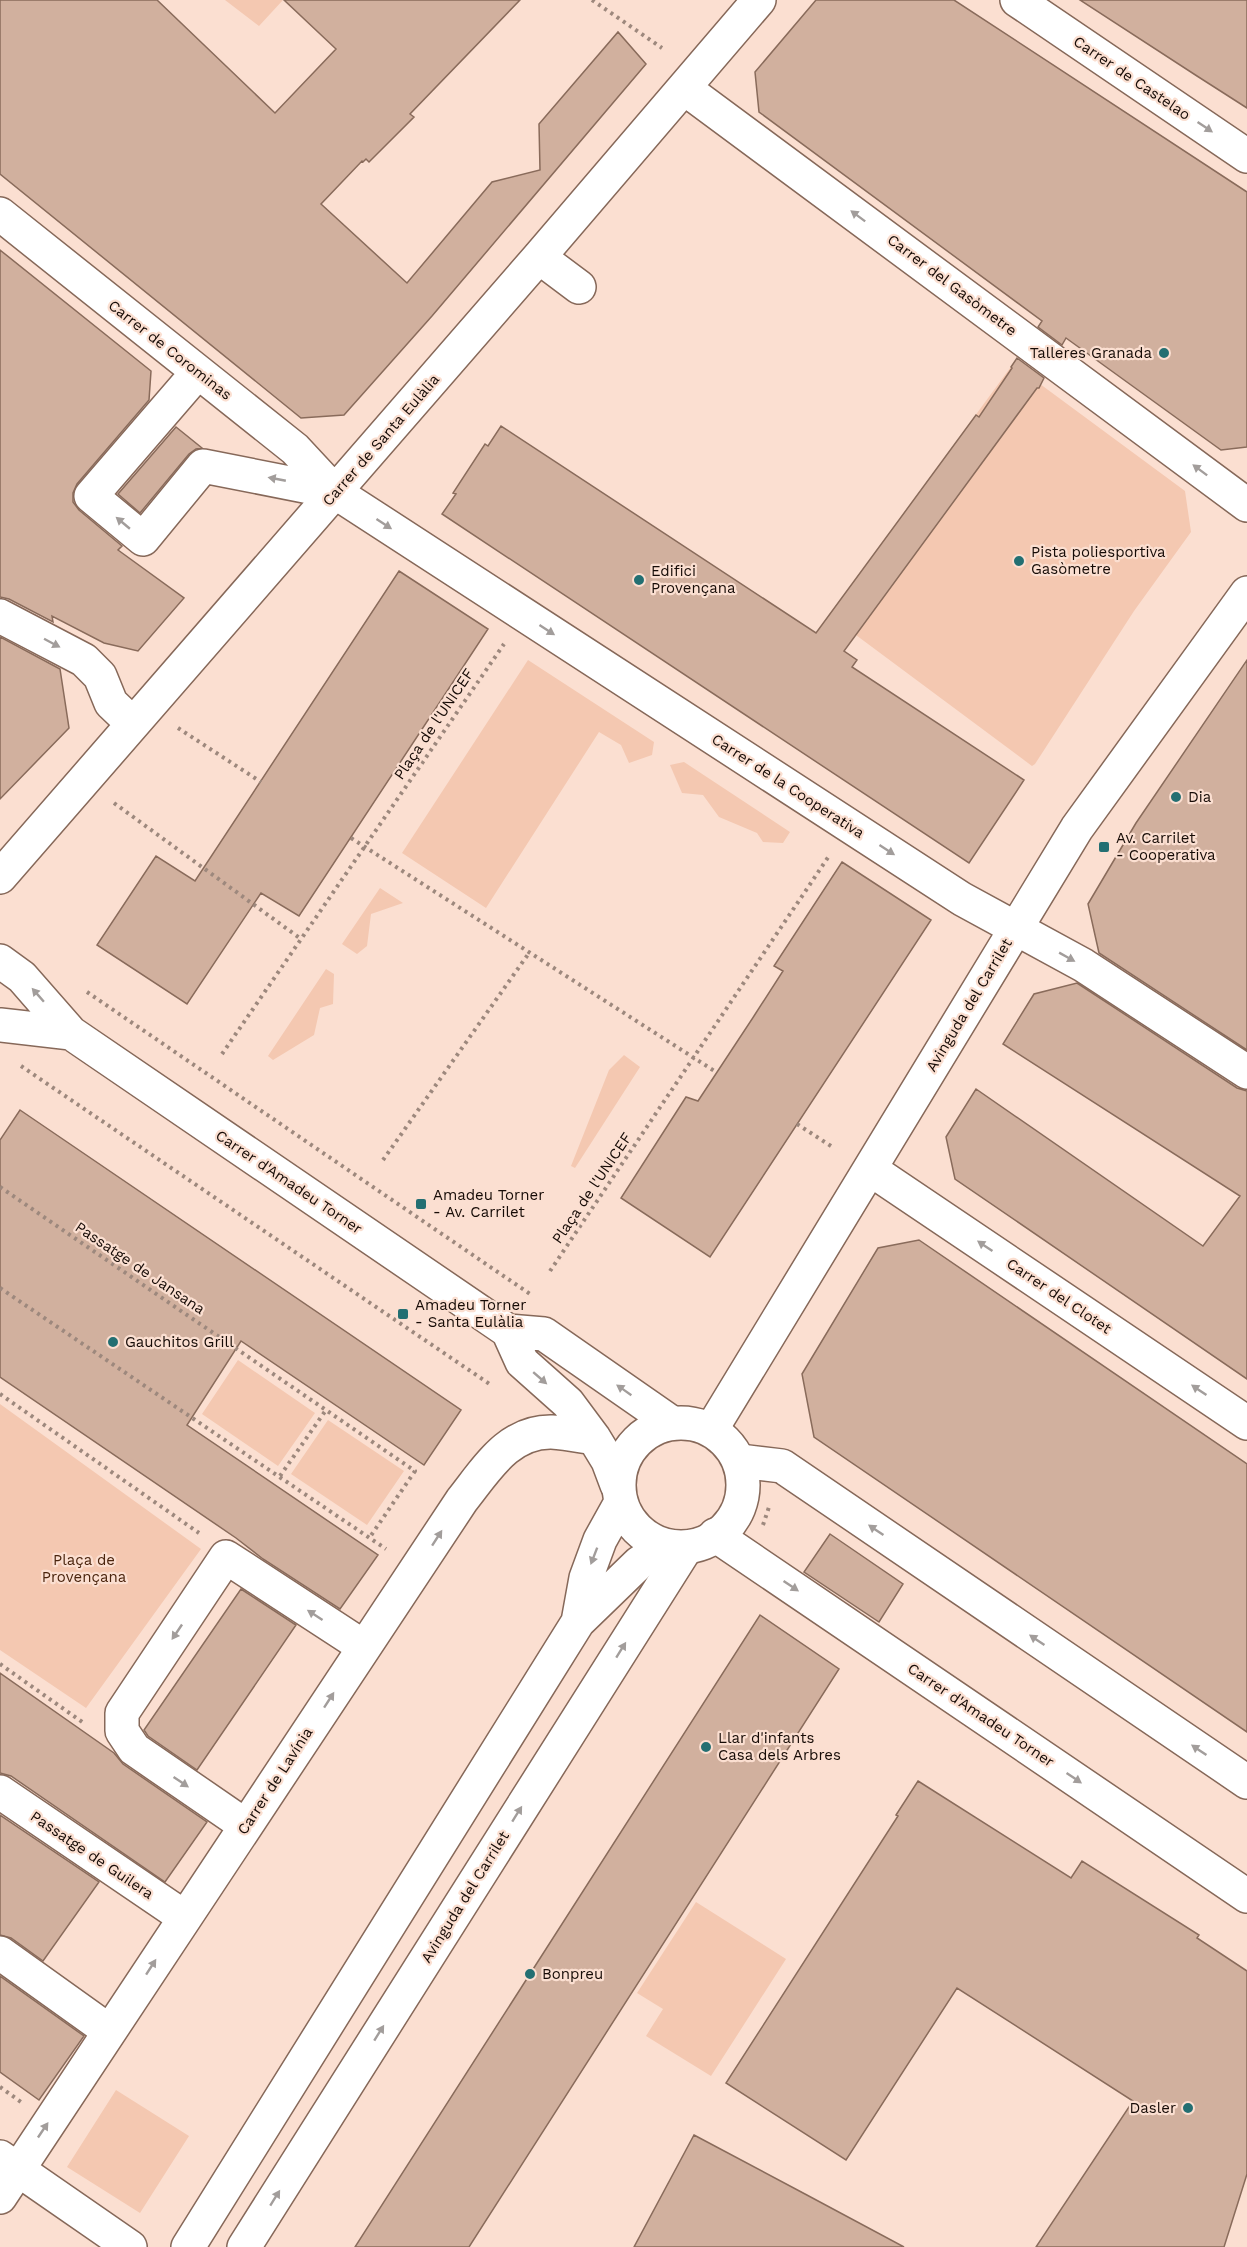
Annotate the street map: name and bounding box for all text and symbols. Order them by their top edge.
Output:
street label: Carrer de Castelao [1070,32,1194,124]
one-way arrow [1197,121,1213,132]
one-way arrow [851,210,866,222]
street label: Carrer del Gasòmetre [884,230,1020,340]
street label: Carrer de Corominas [105,296,235,404]
place label: Talleres Granada [1030,344,1153,362]
marker: Talleres Granada [1157,346,1171,360]
street label: Carrer de Santa Eulàlia [319,370,444,510]
one-way arrow [1192,464,1208,476]
one-way arrow [268,474,287,484]
one-way arrow [116,517,131,530]
one-way arrow [375,518,392,529]
place label: Pista poliesportiva Gasòmetre [1031,543,1166,578]
marker: Pista poliesportiva Gasòmetre [1012,554,1026,568]
place label: Edifici Provençana [651,562,736,597]
marker: Edifici Provençana [632,573,646,587]
one-way arrow [539,624,555,635]
one-way arrow [43,638,61,648]
street label: Plaça de l'UNICEF [390,665,478,783]
street label: Carrer de la Cooperativa [708,730,868,842]
place label: Dia [1188,788,1212,806]
marker: Dia [1169,790,1183,804]
place label: Av. Carrilet - Cooperativa [1116,829,1216,864]
marker: Av. Carrilet - Cooperativa [1097,840,1111,854]
one-way arrow [879,845,895,856]
street label: Avinguda del Carrilet [922,935,1016,1075]
one-way arrow [1059,951,1075,962]
one-way arrow [32,988,45,1003]
street label: Carrer d'Amadeu Torner [212,1126,366,1238]
street label: Plaça de l'UNICEF [548,1129,636,1247]
place label: Amadeu Torner - Av. Carrilet [433,1186,544,1221]
marker: Amadeu Torner - Av. Carrilet [414,1197,428,1211]
street label: Passatge de Jansana [72,1218,209,1318]
one-way arrow [977,1240,993,1252]
street label: Carrer del Clotet [1003,1254,1115,1338]
place label: Amadeu Torner - Santa Eulàlia [415,1296,526,1331]
marker: Amadeu Torner - Santa Eulàlia [396,1307,410,1321]
place label: Gauchitos Grill [125,1333,234,1351]
marker: Gauchitos Grill [106,1335,120,1349]
one-way arrow [532,1371,547,1384]
one-way arrow [616,1385,632,1396]
one-way arrow [1190,1385,1207,1396]
one-way arrow [869,1524,885,1536]
one-way arrow [431,1529,442,1546]
one-way arrow [589,1547,598,1565]
park label: Plaça de Provençana [42,1551,127,1586]
one-way arrow [783,1580,799,1592]
one-way arrow [307,1609,323,1620]
one-way arrow [171,1623,183,1639]
one-way arrow [1030,1634,1046,1646]
one-way arrow [616,1641,627,1658]
street label: Carrer d'Amadeu Torner [904,1659,1058,1771]
one-way arrow [323,1692,334,1708]
street label: Carrer de Lavínia [234,1724,317,1838]
place label: Llar d'infants Casa dels Arbres [718,1729,841,1764]
marker: Llar d'infants Casa dels Arbres [699,1740,713,1754]
one-way arrow [1190,1744,1207,1755]
one-way arrow [1066,1773,1083,1784]
one-way arrow [173,1776,190,1787]
one-way arrow [512,1806,523,1823]
street label: Passatge de Guilera [27,1807,157,1903]
street label: Avinguda del Carrilet [417,1827,513,1966]
one-way arrow [145,1959,156,1975]
place label: Bonpreu [542,1965,603,1983]
marker: Bonpreu [523,1967,537,1981]
one-way arrow [374,2024,385,2041]
place label: Dasler [1129,2099,1176,2117]
marker: Dasler [1181,2101,1195,2115]
one-way arrow [38,2122,49,2138]
one-way arrow [270,2189,281,2206]

